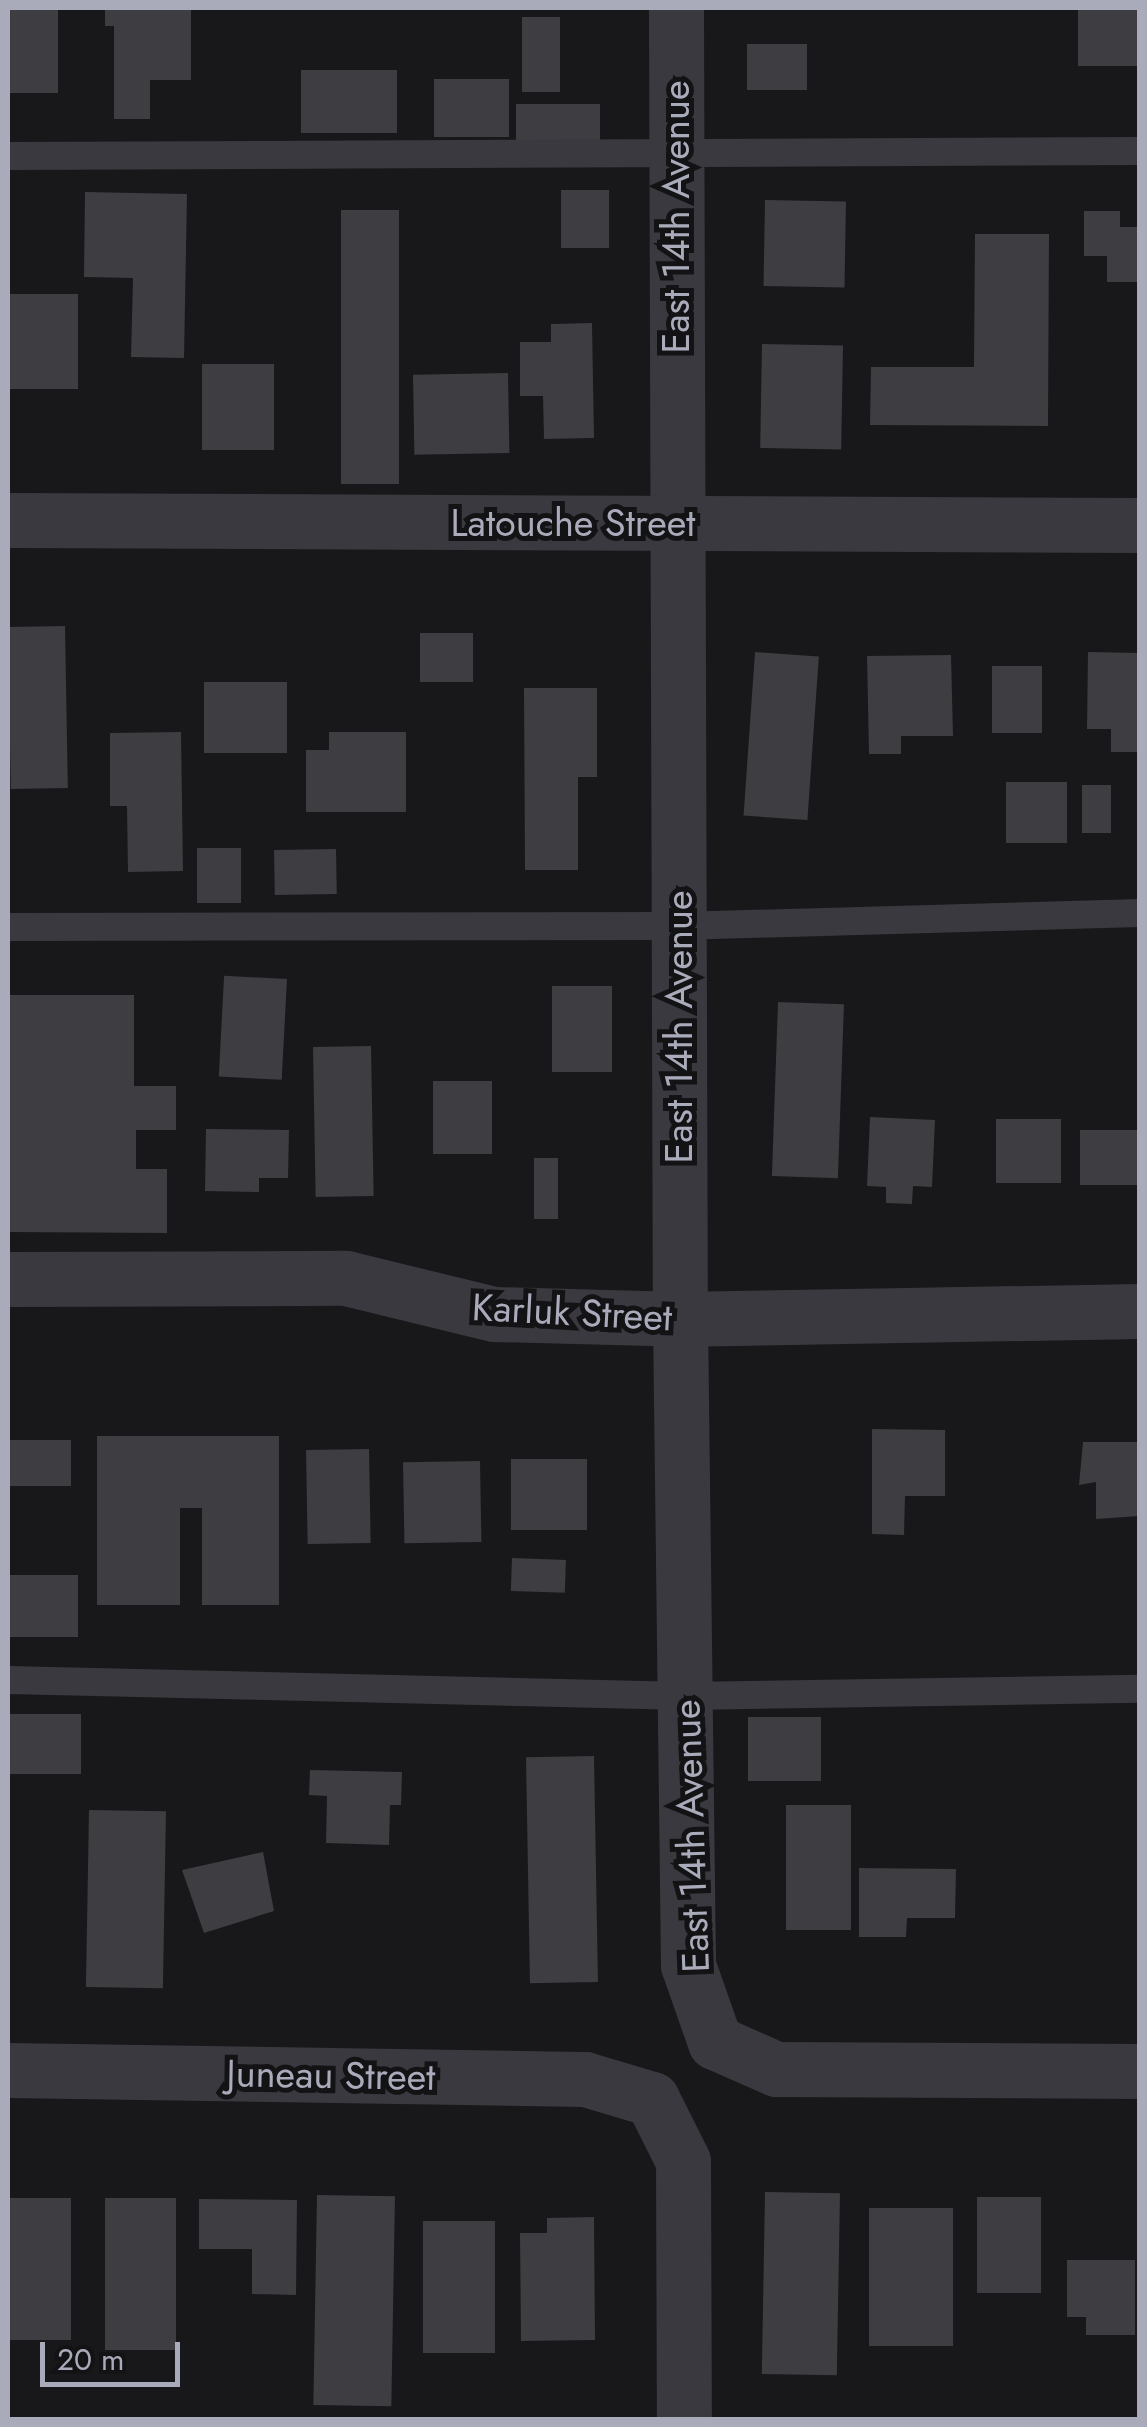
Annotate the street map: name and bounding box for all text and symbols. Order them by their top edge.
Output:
street label: East 14th Avenue [653,80,699,354]
street label: Latouche Street [451,500,695,546]
street label: East 14th Avenue [656,890,702,1164]
street label: Karluk Street [471,1284,673,1340]
street label: East 14th Avenue [663,1699,719,1973]
street label: Juneau Street [226,2050,436,2100]
scale bar [45,2322,185,2384]
text: 20 m [57,2338,124,2381]

